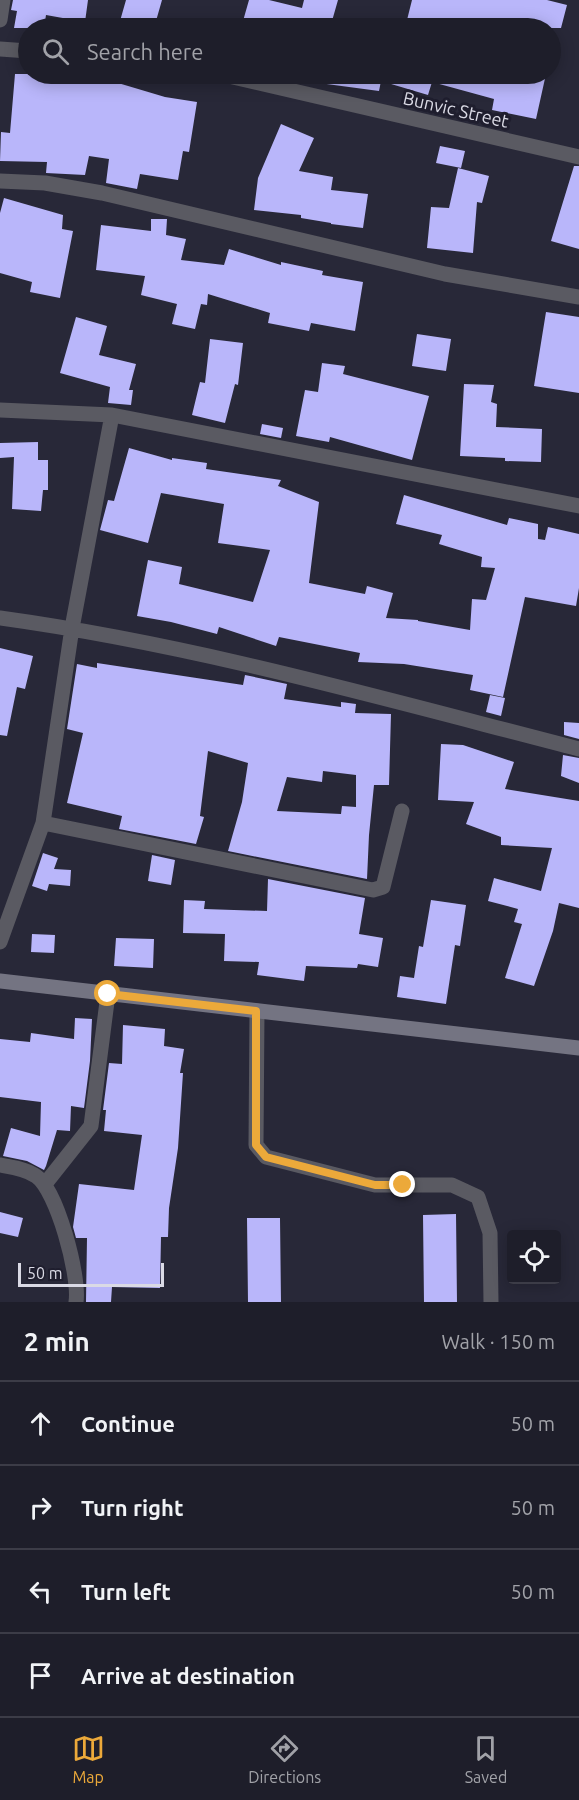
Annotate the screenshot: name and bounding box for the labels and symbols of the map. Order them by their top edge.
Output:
street label: Bunvic Street [401,87,511,131]
route start [94,980,120,1006]
route end [389,1171,415,1197]
scale bar [18,1260,164,1288]

